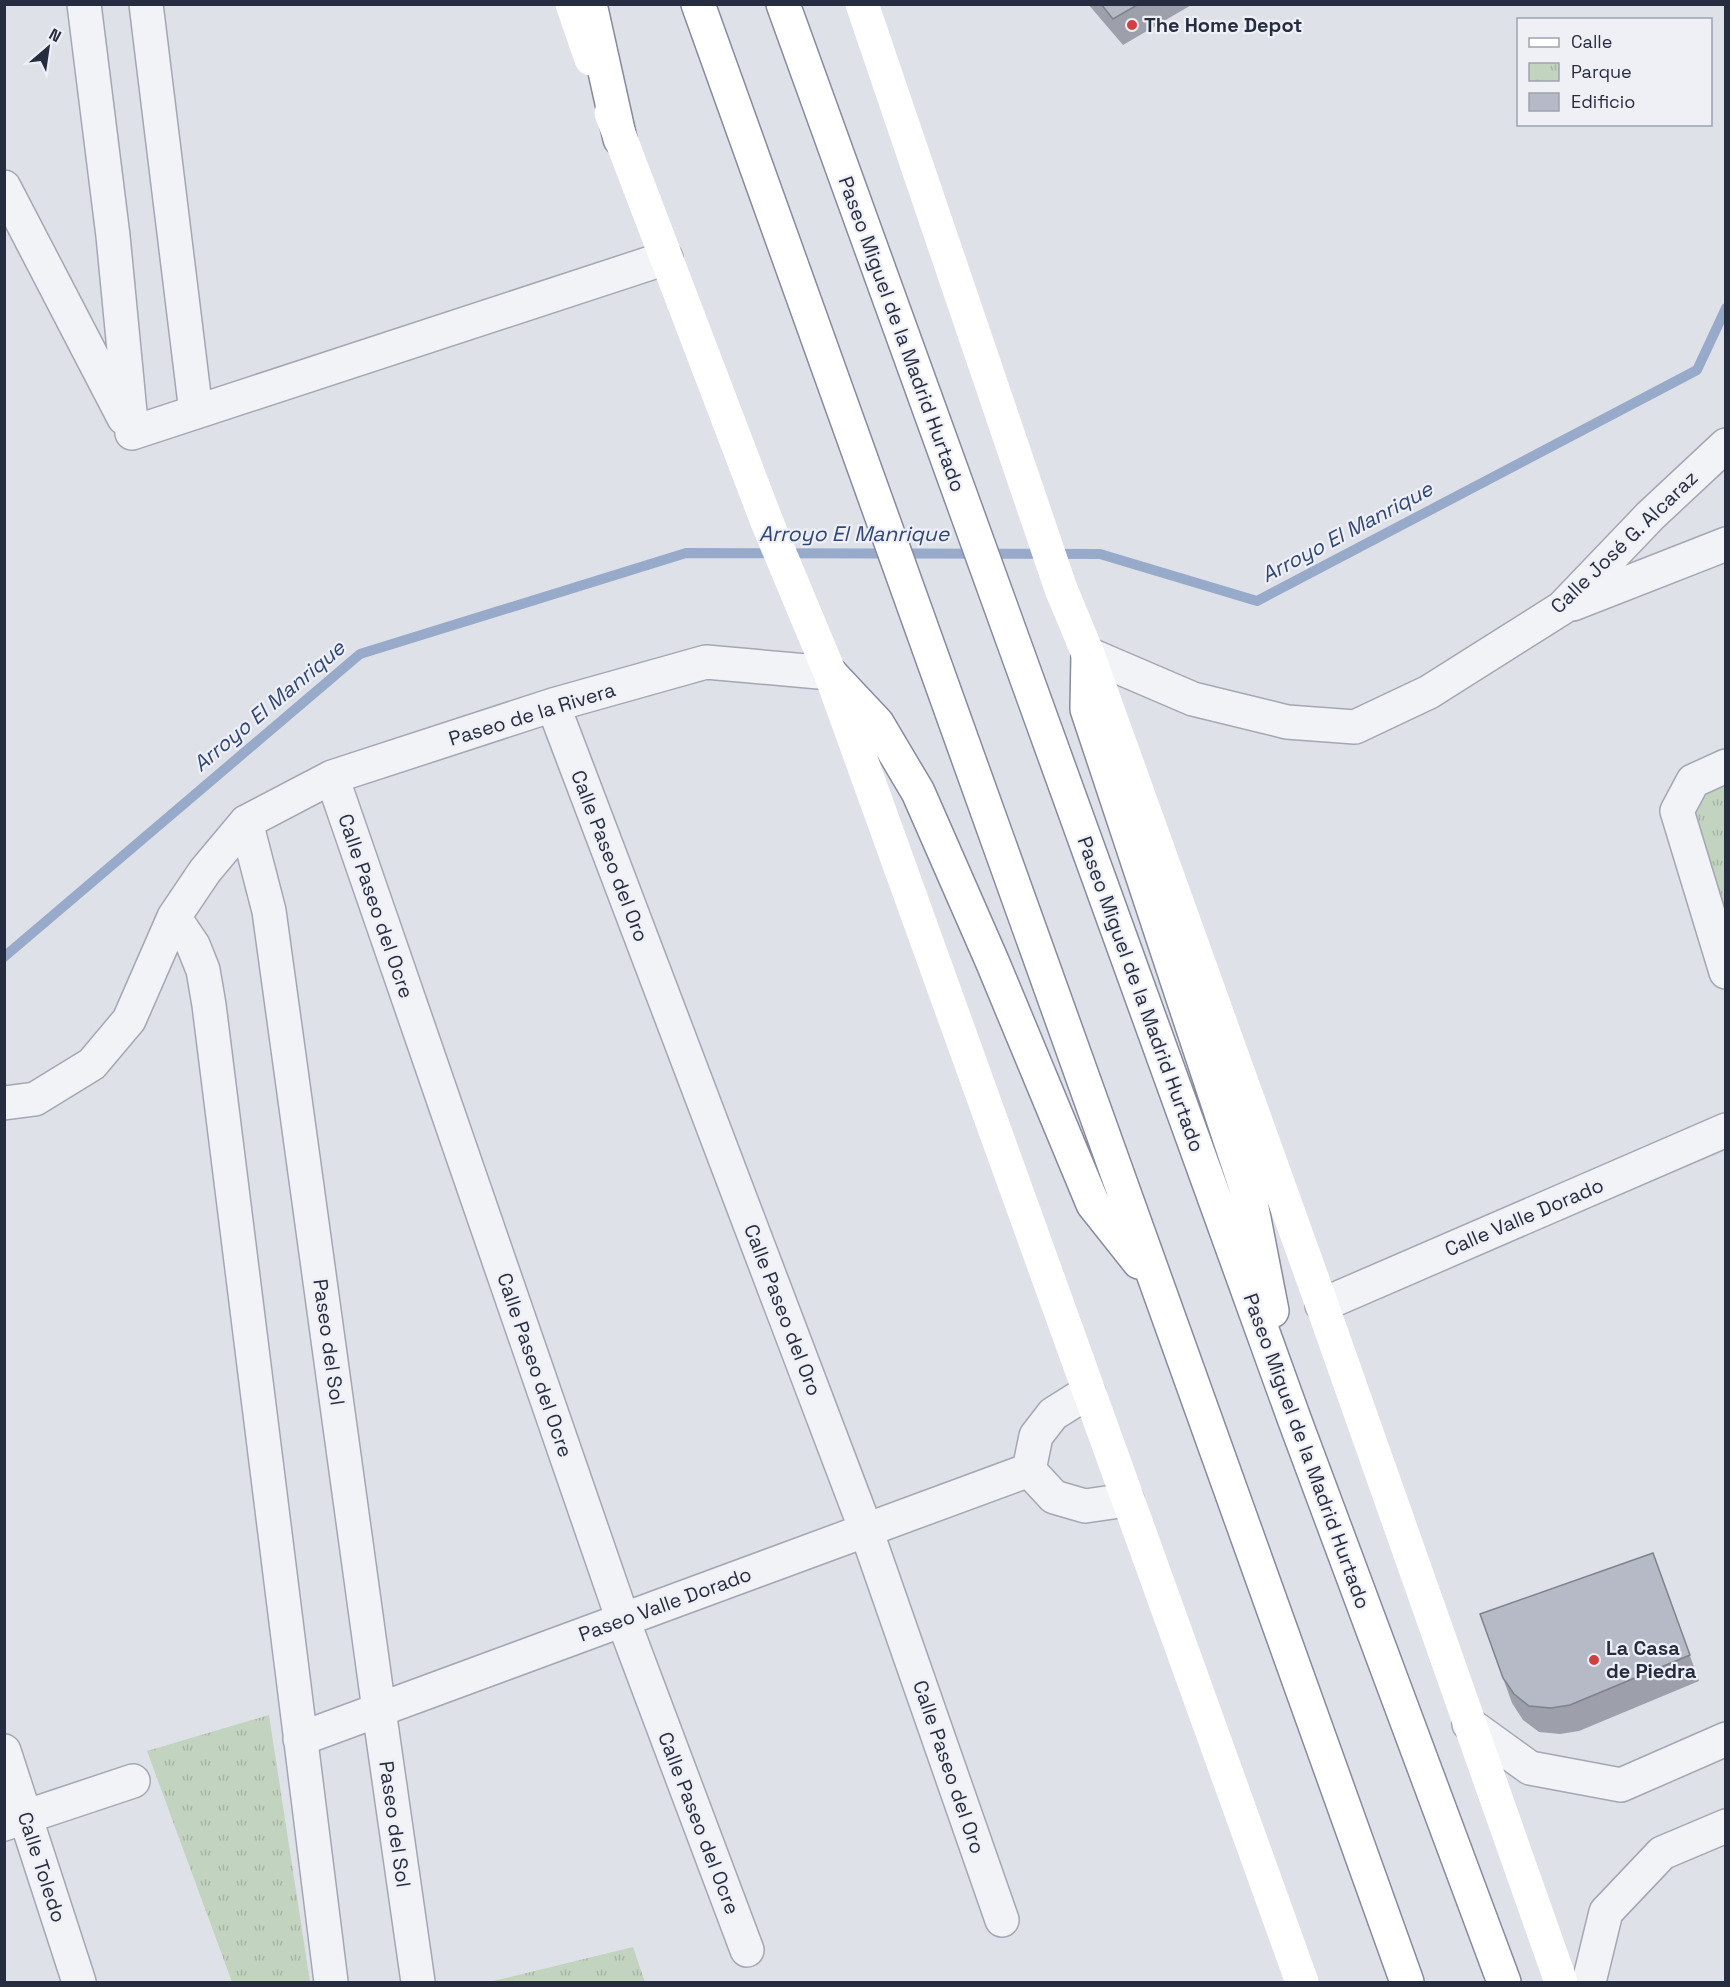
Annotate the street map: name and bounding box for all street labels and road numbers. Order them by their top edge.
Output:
street label: Paseo Miguel de la Madrid Hurtado [833,173,971,495]
street label: Calle José G. Alcaraz [1545,465,1703,619]
street label: Paseo de la Rivera [446,676,618,752]
street label: Calle Paseo del Oro [565,766,655,946]
street label: Calle Paseo del Ocre [332,810,420,1002]
street label: Paseo Miguel de la Madrid Hurtado [1072,833,1210,1155]
street label: Calle Valle Dorado [1441,1172,1607,1262]
street label: Calle Paseo del Oro [738,1220,828,1400]
street label: Calle Paseo del Ocre [491,1269,579,1461]
street label: Paseo del Sol [307,1277,351,1407]
street label: Paseo Miguel de la Madrid Hurtado [1238,1290,1376,1612]
street label: Paseo Valle Dorado [575,1561,755,1647]
street label: Calle Paseo del Oro [907,1677,991,1857]
street label: Calle Paseo del Ocre [652,1728,746,1918]
street label: Paseo del Sol [373,1759,417,1889]
street label: Calle Toledo [12,1808,72,1926]

